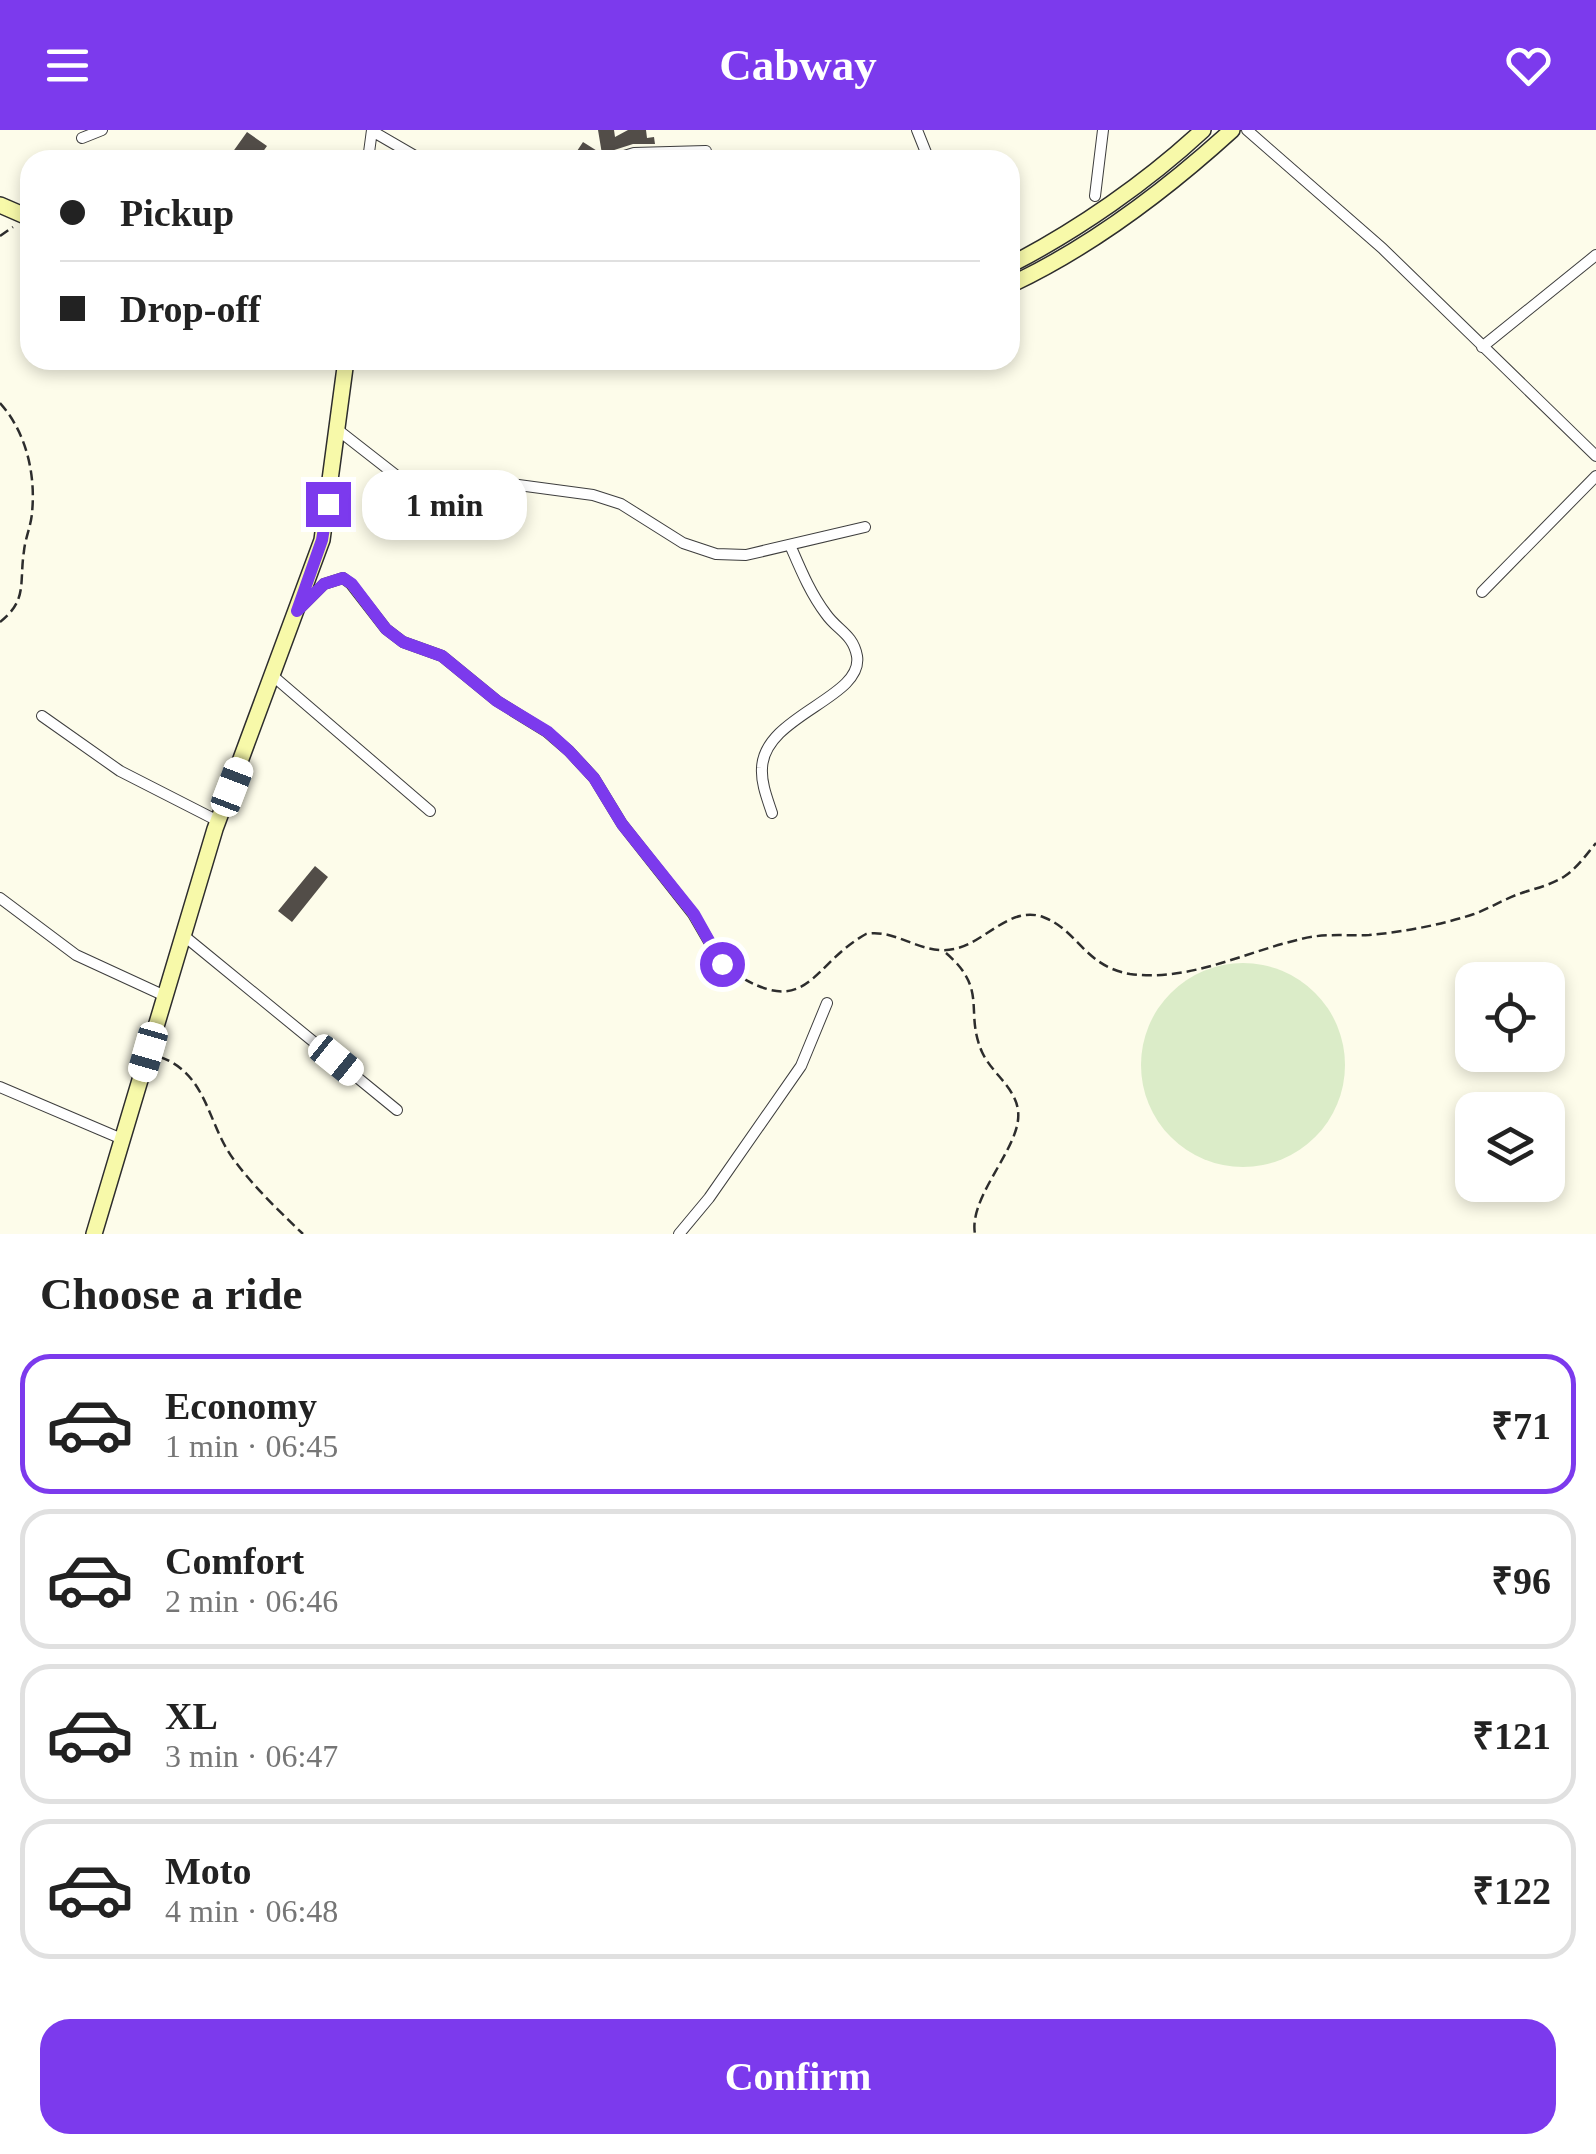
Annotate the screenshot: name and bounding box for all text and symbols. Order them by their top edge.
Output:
icon: menu [40,38,95,93]
icon: heart [1501,38,1556,93]
text: Cabway [719,40,877,90]
text: Pickup [120,192,234,234]
text: Drop-off [120,288,261,330]
callout: 1 min [363,469,528,539]
route end [306,482,351,527]
text: 1 min [406,487,483,523]
car [207,754,257,820]
route start [700,942,745,987]
map controls [1455,962,1565,1202]
button: locate [1455,962,1565,1072]
car [125,1019,171,1085]
car [303,1029,369,1091]
button: layers [1455,1092,1565,1202]
text: Choose a ride [40,1269,303,1319]
icon: car [45,1379,135,1469]
text: Economy [165,1385,317,1427]
text: ₹71 [1491,1405,1551,1447]
text: 1 min · 06:45 [165,1428,338,1464]
icon: car [45,1534,135,1624]
text: Comfort [165,1540,304,1582]
text: ₹96 [1491,1560,1551,1602]
text: 2 min · 06:46 [165,1583,338,1619]
icon: car [45,1689,135,1779]
text: XL [165,1695,218,1737]
text: ₹121 [1472,1715,1551,1757]
text: 3 min · 06:47 [165,1738,338,1774]
icon: car [45,1844,135,1934]
text: Moto [165,1850,252,1892]
text: ₹122 [1472,1870,1551,1912]
text: 4 min · 06:48 [165,1893,338,1929]
button: Confirm [40,2019,1556,2134]

